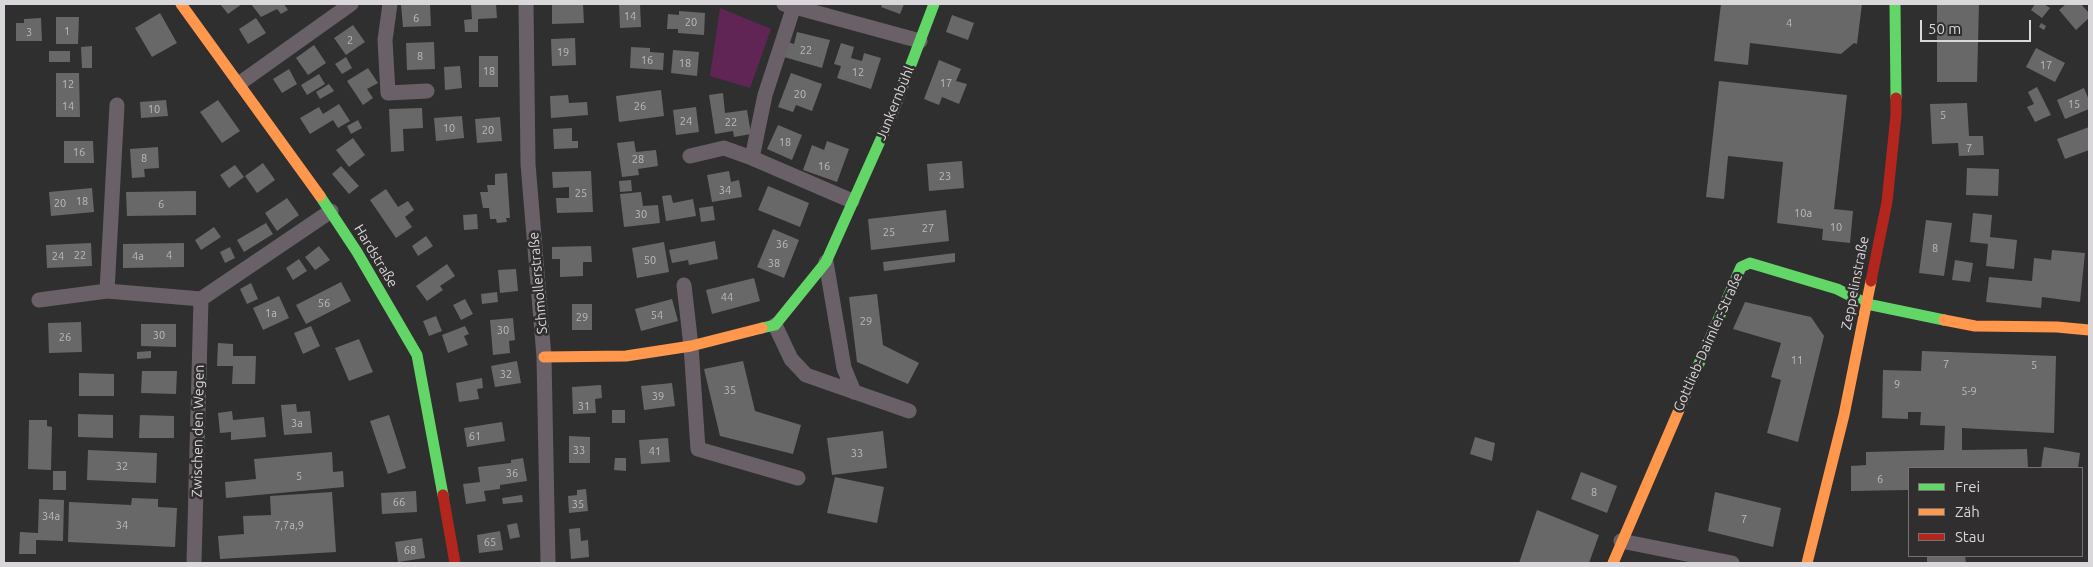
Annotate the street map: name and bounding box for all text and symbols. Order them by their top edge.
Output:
house number: 14 [624,9,636,23]
scale bar [1923,10,2034,42]
house number: 6 [413,11,419,25]
house number: 20 [685,15,697,29]
house number: 4 [1786,16,1792,30]
text: 50 m [1928,20,1961,37]
house number: 1 [64,24,70,38]
house number: 3 [26,25,32,39]
house number: 2 [347,33,353,47]
house number: 22 [800,43,812,57]
house number: 19 [557,45,569,59]
house number: 8 [417,49,423,63]
house number: 16 [641,53,653,67]
house number: 18 [679,56,691,70]
house number: 17 [2040,58,2052,72]
street label: Junkernbühl [872,63,918,143]
house number: 18 [483,64,495,78]
house number: 12 [852,65,864,79]
house number: 17 [940,76,952,90]
house number: 12 [62,77,74,91]
house number: 20 [794,87,806,101]
house number: 15 [2068,97,2080,111]
house number: 14 [62,99,74,113]
house number: 26 [634,99,646,113]
house number: 10 [148,102,160,116]
house number: 5 [1940,108,1946,122]
house number: 24 [680,114,692,128]
house number: 22 [725,115,737,129]
house number: 10 [443,121,455,135]
house number: 20 [482,123,494,137]
house number: 18 [779,135,791,149]
house number: 7 [1966,141,1972,155]
house number: 16 [73,145,85,159]
house number: 8 [141,151,147,165]
house number: 28 [632,152,644,166]
house number: 16 [818,159,830,173]
house number: 23 [939,169,951,183]
house number: 34 [719,183,731,197]
house number: 25 [575,186,587,200]
house number: 18 [76,194,88,208]
house number: 20 [54,196,66,210]
house number: 6 [158,197,164,211]
house number: 10a [1794,206,1812,220]
house number: 30 [635,207,647,221]
house number: 10 [1830,220,1842,234]
street label: Hardstraße [351,221,401,291]
house number: 27 [922,221,934,235]
house number: 25 [883,225,895,239]
street label: Schmollerstraße [525,231,551,335]
street label: Zeppelinstraße [1838,235,1872,331]
house number: 36 [776,237,788,251]
house number: 8 [1932,241,1938,255]
house number: 22 [74,248,86,262]
house number: 4 [166,248,172,262]
house number: 24 [52,249,64,263]
house number: 4a [132,249,144,263]
house number: 50 [644,253,656,267]
house number: 38 [768,256,780,270]
street label: Gottlieb-Daimler-Straße [1670,270,1746,414]
house number: 44 [721,290,733,304]
house number: 56 [318,296,330,310]
house number: 1a [265,306,277,320]
house number: 54 [651,308,663,322]
house number: 29 [576,310,588,324]
house number: 29 [860,314,872,328]
house number: 30 [497,323,509,337]
house number: 30 [153,328,165,342]
house number: 26 [59,330,71,344]
house number: 11 [1791,353,1803,367]
house number: 7 [1943,357,1949,371]
house number: 5 [2031,358,2037,372]
street label: Zwischen den Wegen [188,364,208,498]
house number: 32 [500,367,512,381]
house number: 9 [1894,377,1900,391]
house number: 35 [724,383,736,397]
house number: 5-9 [1961,384,1977,398]
house number: 39 [652,389,664,403]
house number: 31 [578,399,590,413]
house number: 3a [291,416,303,430]
house number: 61 [469,429,481,443]
house number: 33 [573,443,585,457]
house number: 41 [649,444,661,458]
house number: 33 [851,446,863,460]
house number: 32 [116,459,128,473]
house number: 36 [506,466,518,480]
legend [1908,467,2083,557]
house number: 5 [296,469,302,483]
house number: 6 [1877,472,1883,486]
text: Frei [1955,478,1980,495]
house number: 8 [1591,485,1597,499]
house number: 66 [393,495,405,509]
house number: 35 [572,497,584,511]
text: Zäh [1955,503,1980,520]
house number: 34a [42,509,60,523]
house number: 7 [1741,512,1747,526]
house number: 34 [116,518,128,532]
house number: 7,7a,9 [274,518,304,532]
text: Stau [1955,528,1985,545]
house number: 65 [484,535,496,549]
house number: 68 [404,543,416,557]

